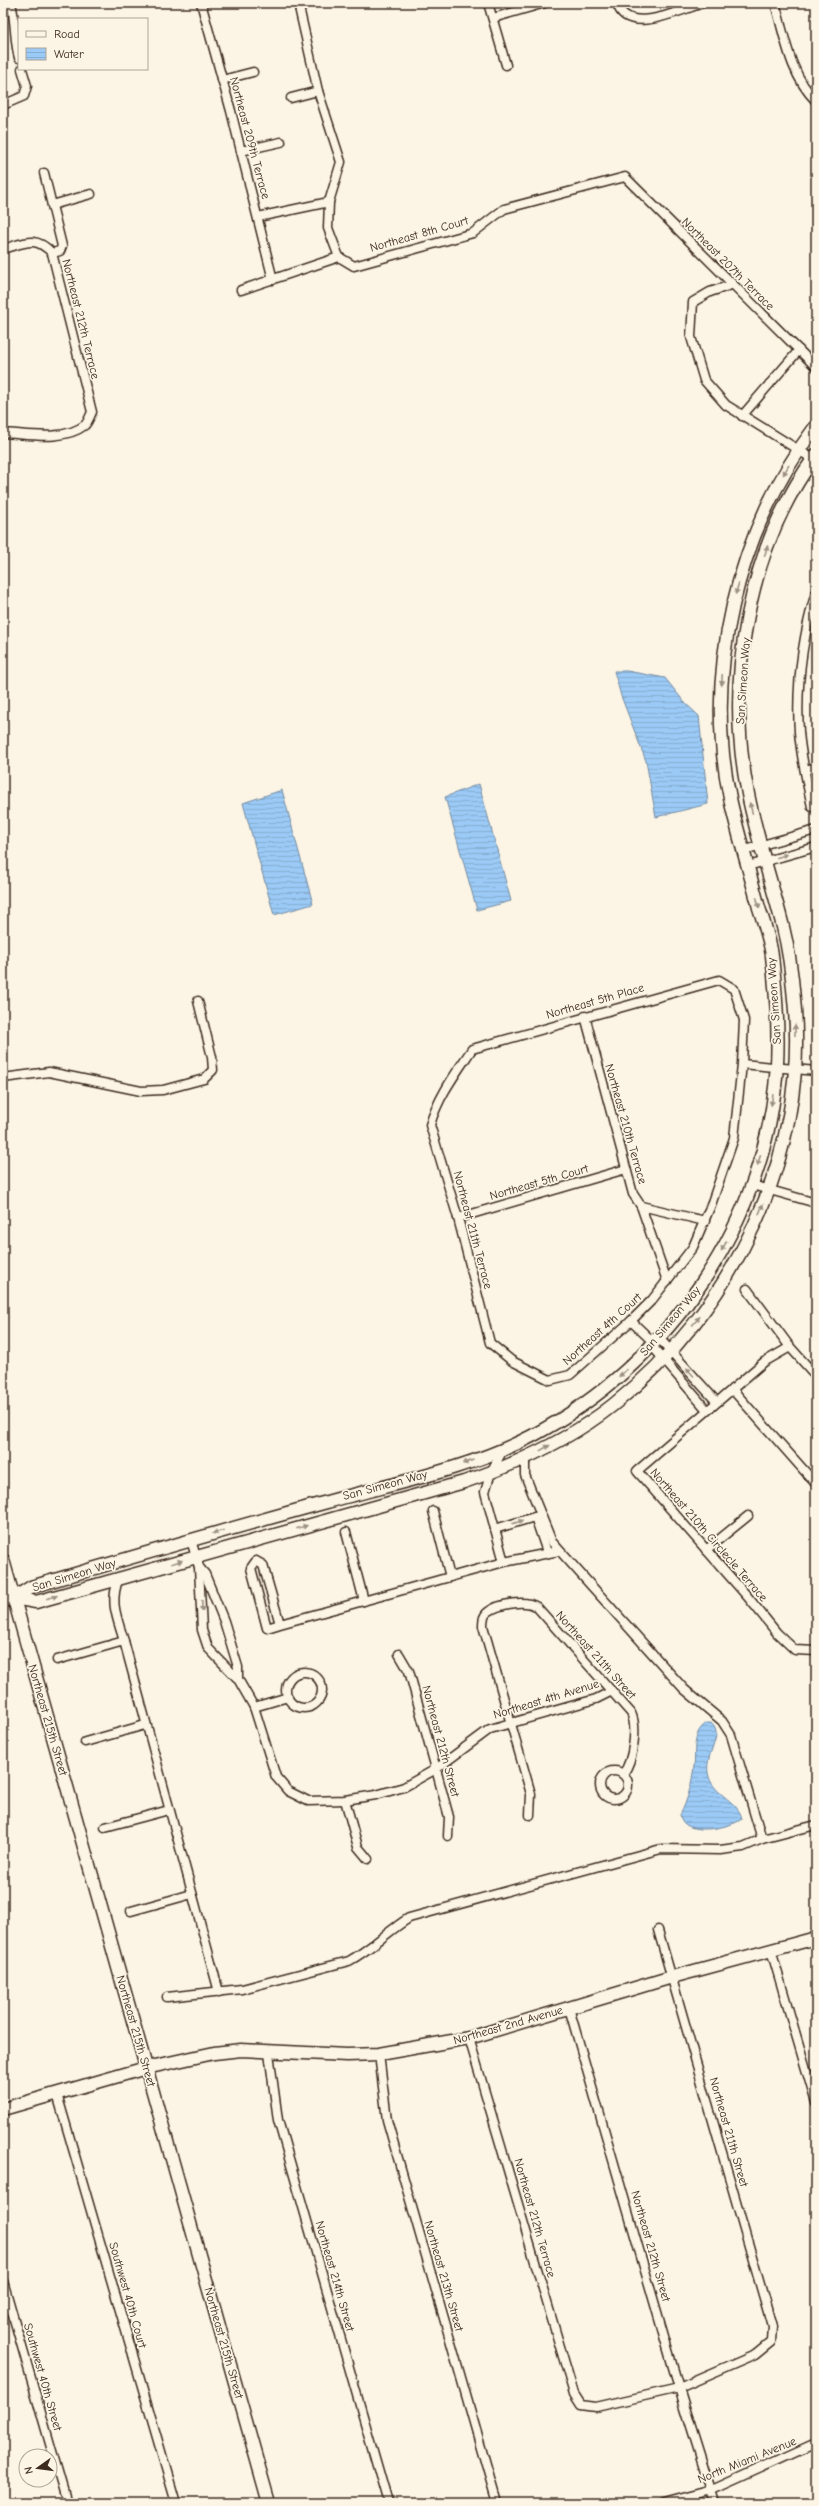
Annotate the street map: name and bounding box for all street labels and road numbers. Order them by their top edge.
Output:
street label: Northeast 209th Terrace [227,75,273,201]
street label: Northeast 8th Court [368,213,470,255]
street label: Northeast 207th Terrace [679,215,777,313]
street label: Northeast 212th Terrace [59,257,103,381]
street label: San Simeon Way [733,637,753,725]
street label: San Simeon Way [764,957,784,1045]
street label: Northeast 5th Place [544,980,646,1022]
street label: Northeast 210th Terrace [602,1062,650,1186]
street label: Northeast 5th Court [488,1161,590,1203]
street label: Northeast 211th Terrace [450,1169,496,1291]
street label: San Simeon Way [637,1283,704,1359]
street label: Northeast 4th Court [560,1290,645,1368]
street label: Northeast 210th Circlecle Terrace [647,1466,771,1604]
street label: San Simeon Way [341,1467,429,1503]
street label: San Simeon Way [30,1555,118,1594]
street label: Northeast 211th Street [553,1608,639,1702]
street label: Northeast 215th Street [25,1663,71,1778]
street label: Northeast 4th Avenue [491,1676,601,1722]
street label: Northeast 212th Street [419,1684,463,1799]
street label: Northeast 215th Street [113,1974,159,2089]
street label: Northeast 2nd Avenue [452,2003,564,2047]
street label: Northeast 211th Street [707,2076,751,2189]
street label: Northeast 212th Terrace [511,2157,559,2279]
street label: Northeast 212th Street [628,2189,674,2304]
street label: Northeast 214th Street [313,2219,358,2333]
street label: Northeast 213th Street [421,2219,467,2334]
street label: Southwest 40th Court [106,2240,150,2350]
street label: Northeast 215th Street [201,2286,247,2401]
street label: Southwest 40th Street [21,2322,65,2433]
street label: North Miami Avenue [696,2434,798,2486]

